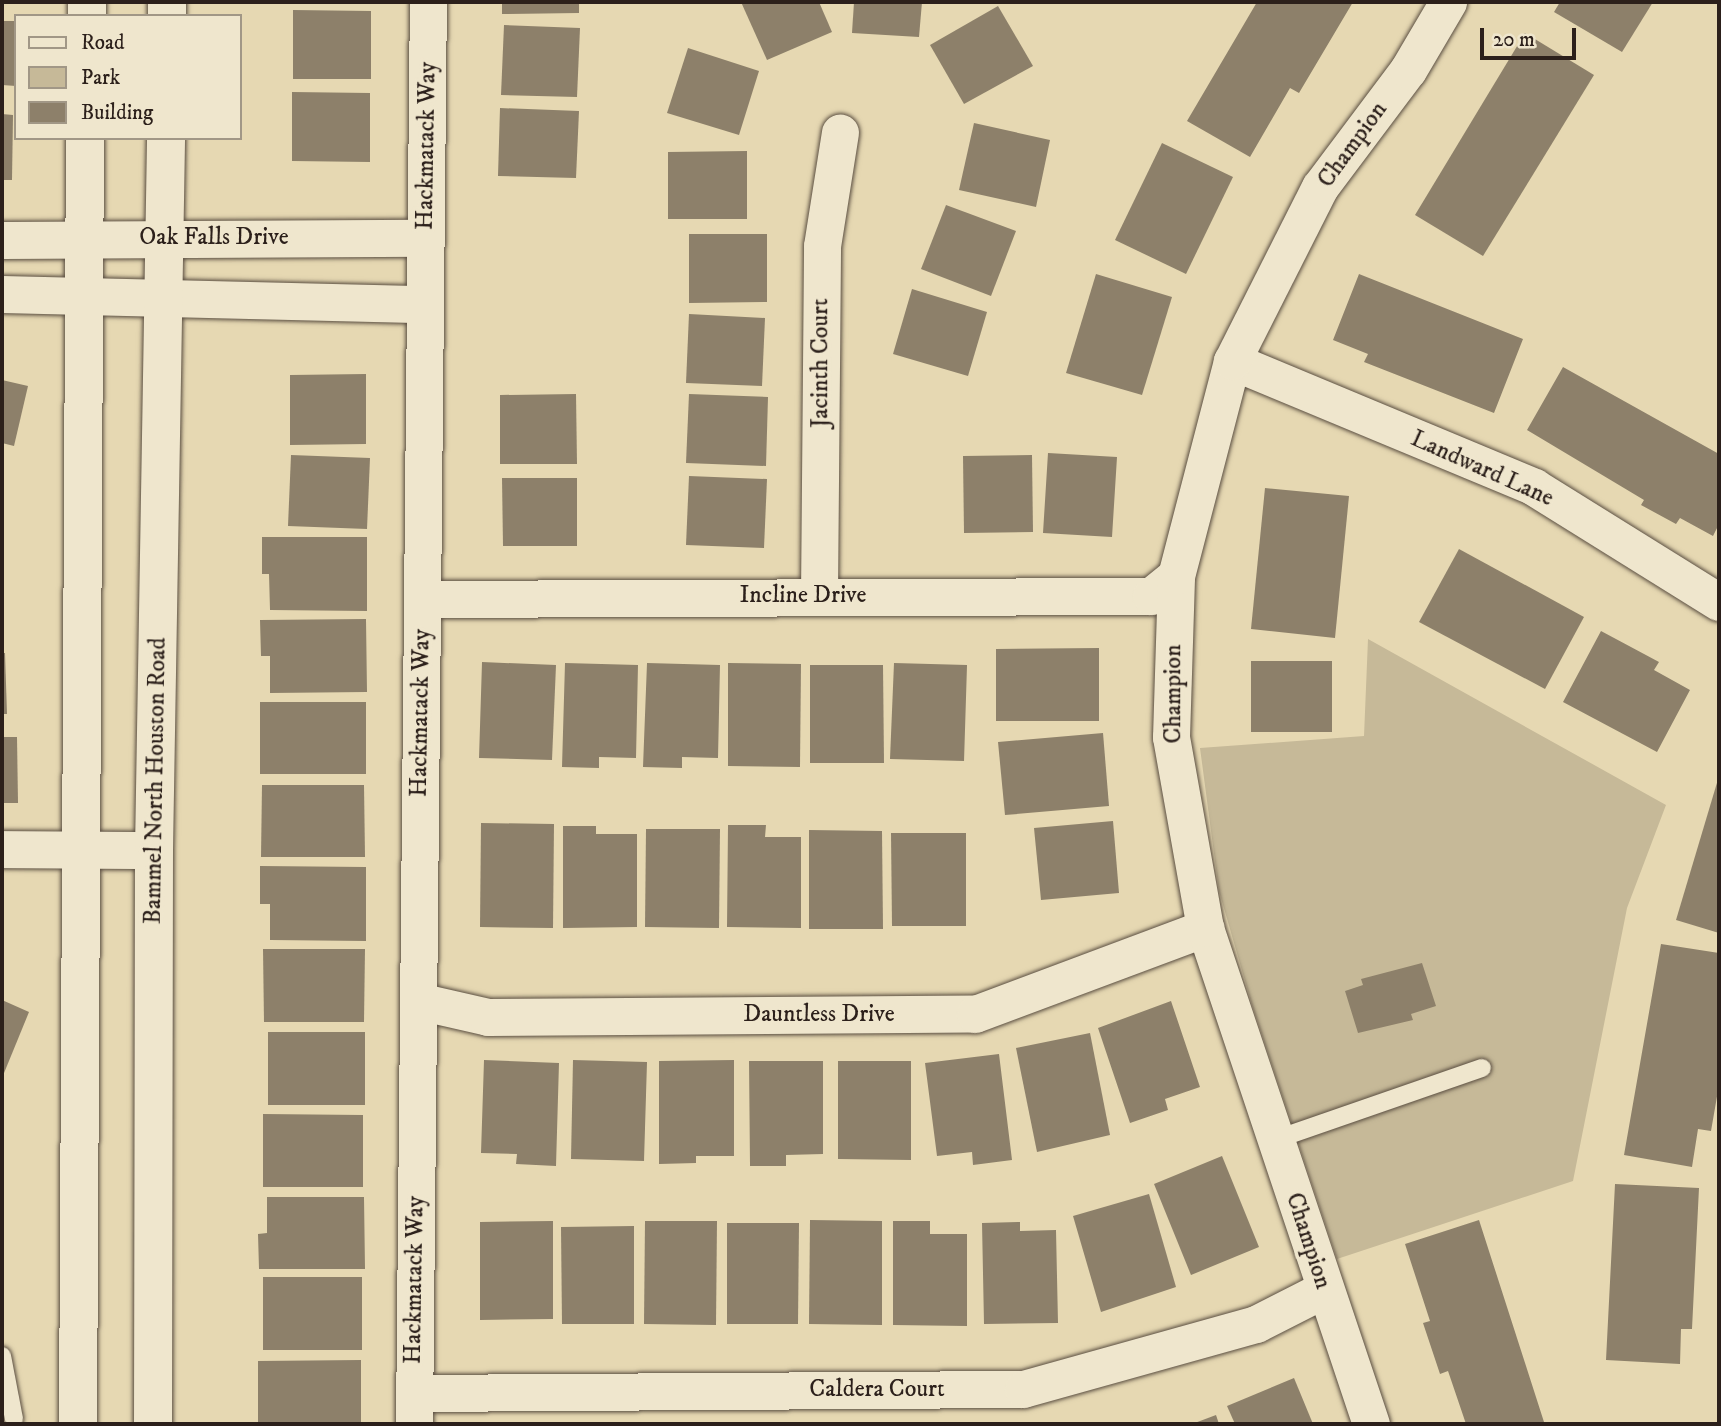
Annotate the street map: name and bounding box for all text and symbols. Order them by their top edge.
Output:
legend [14,14,242,140]
scale bar [1483,14,1579,58]
text: 20 m [1493,27,1535,53]
text: Road [81,30,125,56]
street label: Hackmatack Way [411,62,443,230]
text: Park [81,65,120,91]
street label: Champion [1312,96,1394,194]
text: Building [81,100,153,126]
street label: Oak Falls Drive [139,224,289,252]
street label: Jacinth Court [807,298,835,428]
street label: Landward Lane [1406,425,1558,513]
street label: Incline Drive [739,582,867,610]
street label: Hackmatack Way [405,629,437,797]
street label: Bammel North Houston Road [139,637,173,925]
street label: Champion [1160,644,1188,744]
street label: Dauntless Drive [743,1001,895,1029]
street label: Champion [1279,1189,1337,1293]
street label: Hackmatack Way [399,1196,431,1364]
street label: Caldera Court [809,1376,945,1404]

